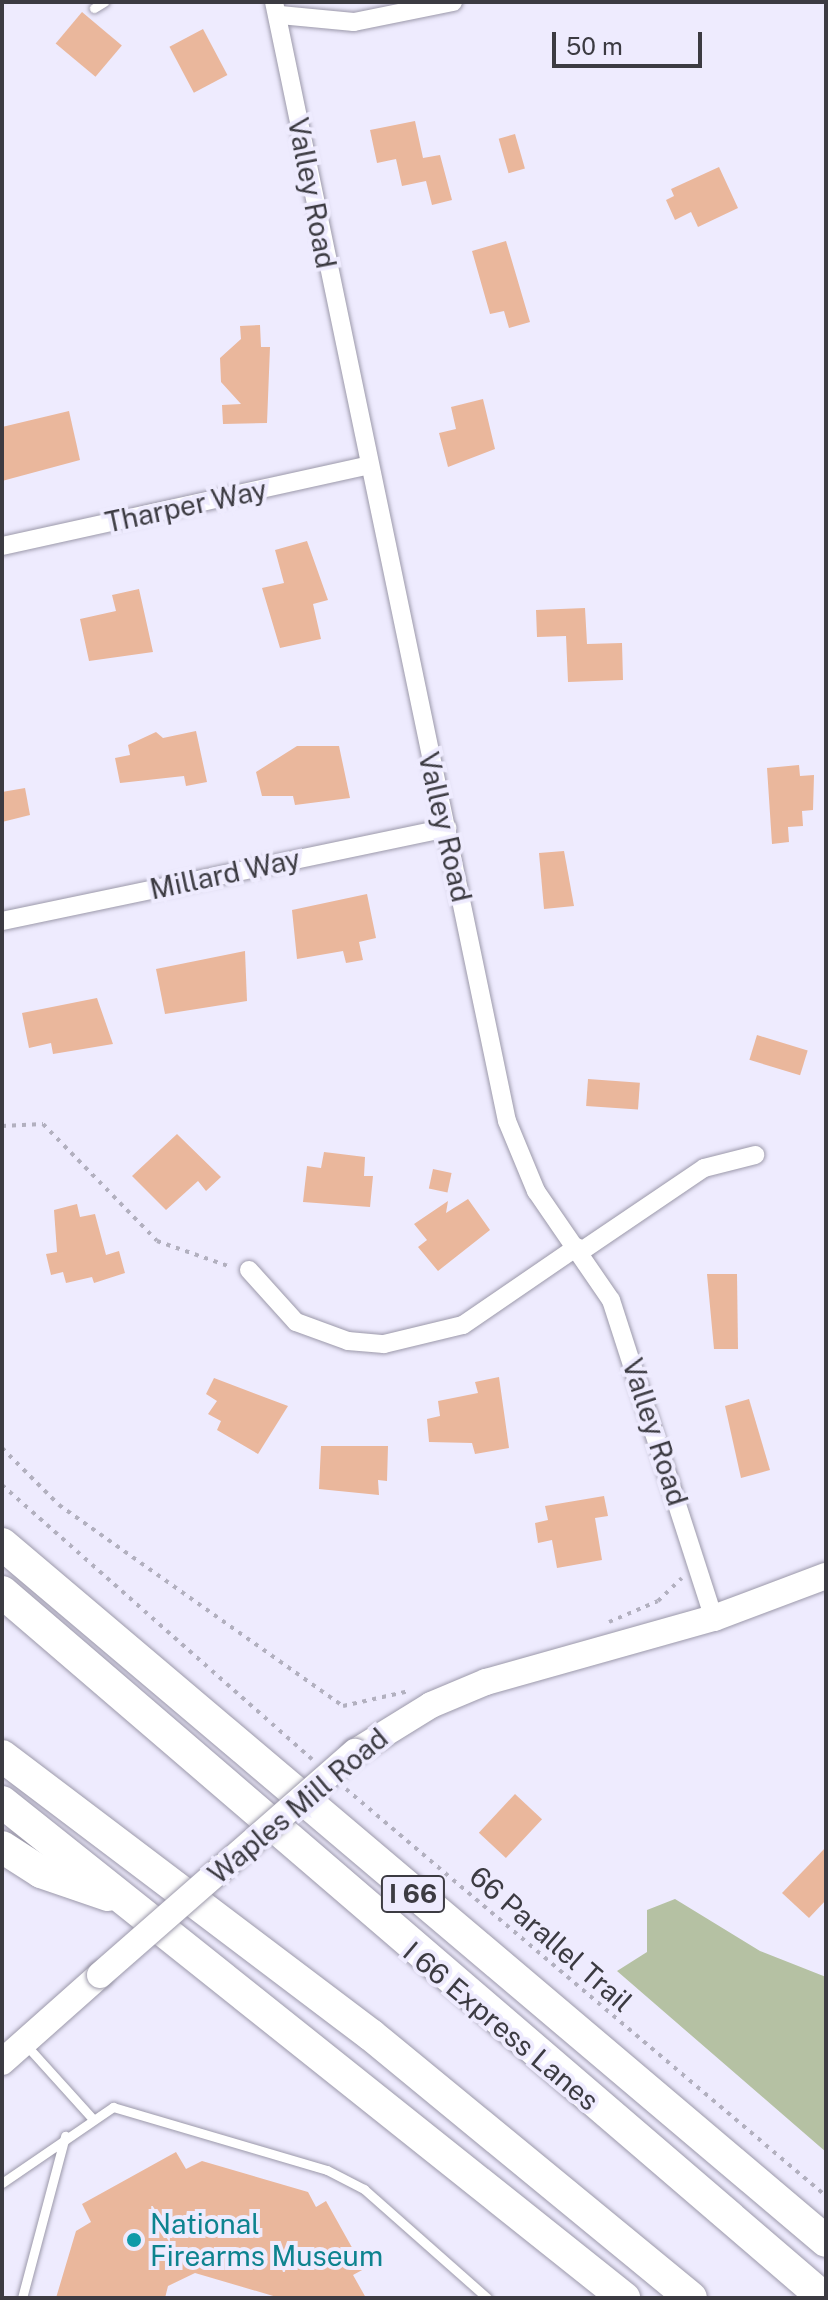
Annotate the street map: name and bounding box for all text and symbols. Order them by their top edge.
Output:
scale bar [556,16,706,66]
text: 50 m [566,32,623,60]
street label: Valley Road [281,115,343,271]
street label: Tharper Way [102,472,270,540]
street label: Valley Road [411,749,479,905]
street label: Millard Way [146,842,304,906]
street label: Valley Road [615,1354,695,1510]
street label: Waples Mill Road [202,1721,394,1891]
street label: 66 Parallel Trail [463,1859,639,2019]
road number: I 66 [379,1872,447,1916]
street label: I 66 Express Lanes [396,1934,606,2118]
place label: National Firearms Museum [150,2207,383,2273]
marker: National Firearms Museum [125,2231,143,2249]

